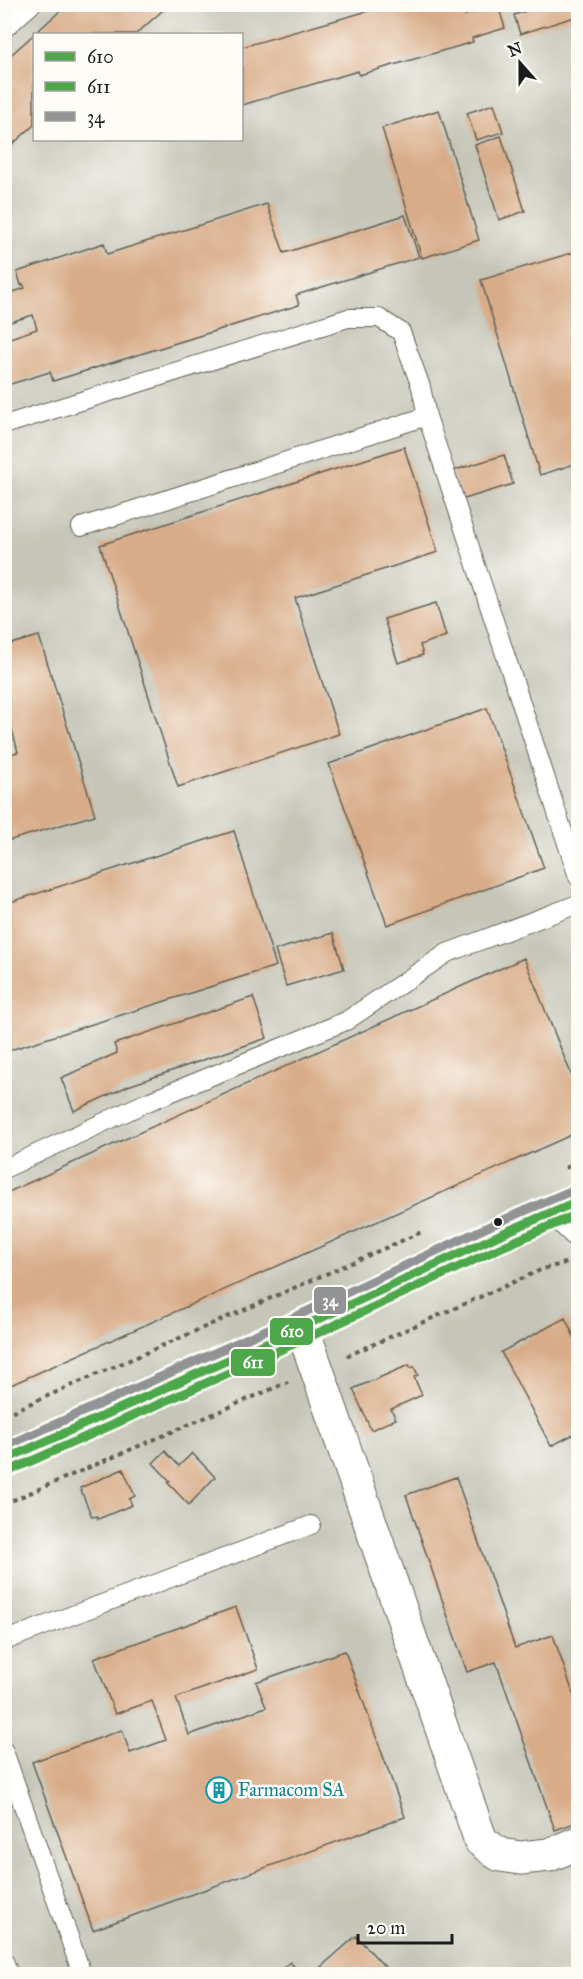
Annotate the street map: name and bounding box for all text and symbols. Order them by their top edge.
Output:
legend [33,33,243,141]
north arrow [490,33,550,93]
text: N [505,38,525,61]
text: 610 [87,46,114,68]
text: 611 [87,76,110,98]
text: 34 [87,106,105,128]
unlabelled marker [492,1216,504,1228]
line badge: 34 [313,1286,347,1315]
text: 34 [322,1291,339,1311]
line badge: 610 [269,1317,314,1346]
text: 610 [280,1322,304,1341]
line badge: 611 [230,1348,276,1377]
text: 611 [243,1353,264,1372]
building icon: Farmacom SA [204,1775,234,1805]
place label: Farmacom SA [238,1779,345,1801]
scale bar [358,1907,452,1945]
text: 20 m [367,1917,405,1939]

